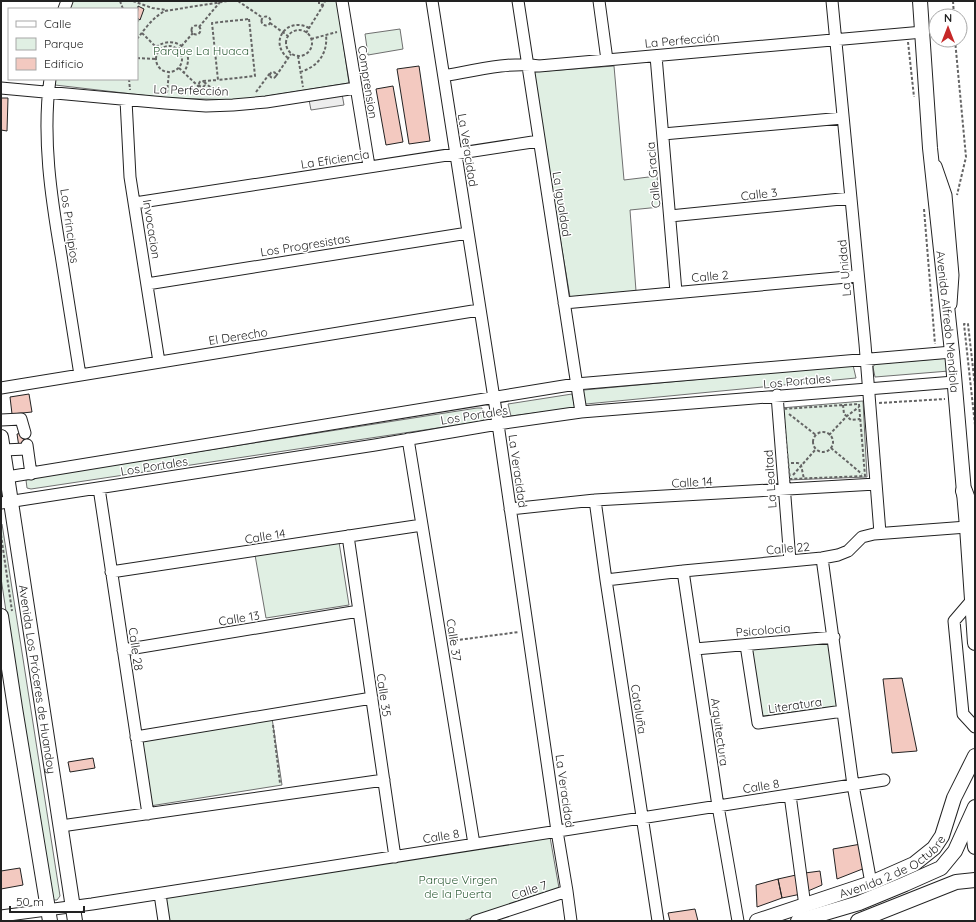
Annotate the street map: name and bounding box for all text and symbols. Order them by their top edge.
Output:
legend [8,8,138,80]
north arrow [928,8,968,48]
text: N [944,11,952,25]
text: Calle [44,16,72,31]
street label: La Perfección [644,29,720,51]
text: Parque [44,36,84,51]
park label: Parque La Huaca [153,43,249,58]
street label: Comprension [355,44,381,120]
text: Edificio [44,56,84,71]
street label: La Perfección [153,81,229,99]
street label: La Veracidad [455,112,481,188]
street label: Calle Gracia [643,141,663,209]
street label: La Eficiencia [300,146,370,172]
street label: La Igualdad [549,170,575,238]
street label: Calle 3 [740,185,778,203]
street label: Los Principios [57,188,83,265]
street label: Invocacion [140,198,164,260]
street label: Los Progresistas [259,230,351,260]
street label: La Unidad [834,239,854,297]
street label: Avenida Alfredo Mendiola [934,250,963,393]
street label: Calle 2 [691,267,730,285]
street label: El Derecho [207,324,269,348]
street label: Los Portales [763,371,832,391]
street label: Los Portales [439,402,509,428]
street label: La Veracidad [505,433,531,509]
street label: La Lealtad [760,449,780,509]
street label: Los Portales [119,453,189,479]
street label: Calle 14 [671,473,713,491]
street label: Calle 14 [244,525,286,547]
street label: Calle 22 [765,539,811,557]
street label: Avenida Los Próceres de Huandoy [16,584,60,775]
street label: Calle 13 [217,607,261,629]
street label: Calle 37 [443,618,465,662]
street label: Psicolocia [735,620,791,640]
street label: Calle 28 [126,626,146,672]
street label: Calle 35 [374,672,394,718]
street label: Cataluña [628,683,650,735]
street label: Literatura [767,694,823,716]
street label: Arquitectura [708,697,732,767]
street label: La Veracidad [552,753,578,829]
street label: Calle 8 [742,776,780,796]
street label: Calle 8 [422,826,460,846]
street label: Avenida 2 de Octubre [837,832,948,901]
park label: Parque Virgen de la Puerta [419,872,497,901]
street label: Calle 7 [509,877,549,903]
scale bar [10,888,84,914]
text: 50 m [16,894,44,909]

